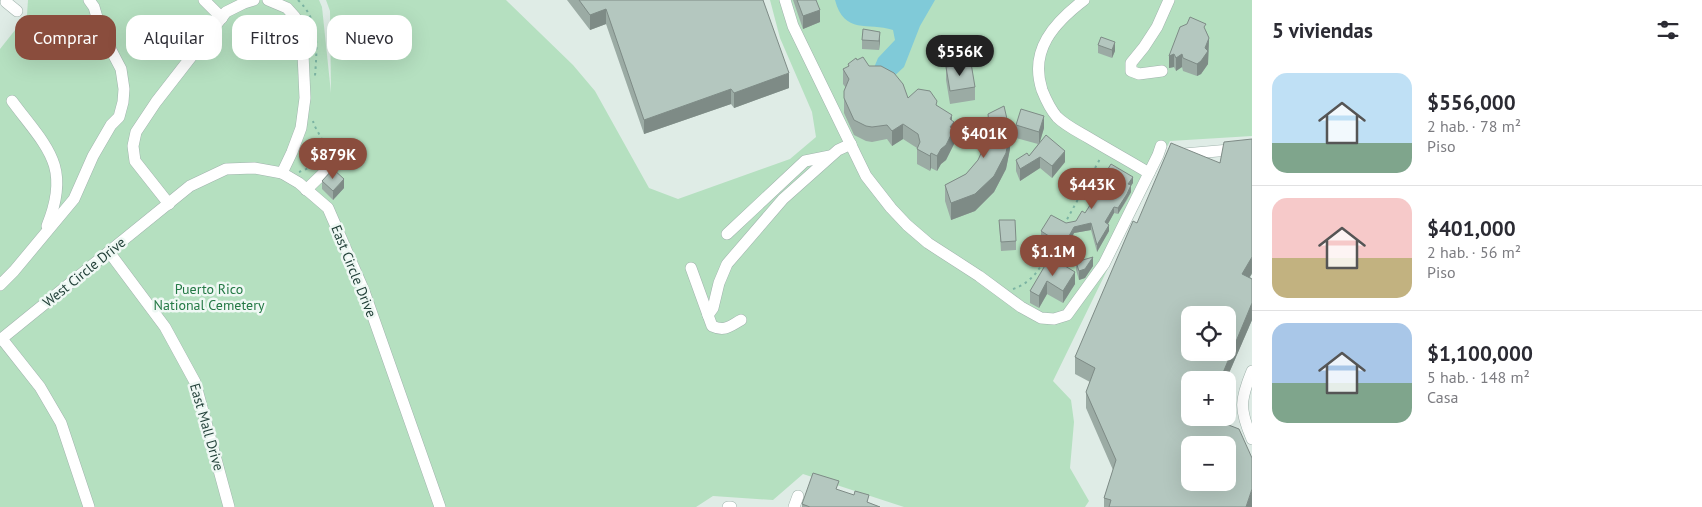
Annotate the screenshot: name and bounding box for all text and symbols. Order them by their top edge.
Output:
chip: Comprar [15,15,116,60]
chip: Alquilar [126,15,222,60]
chip: Filtros [232,15,317,60]
chip: Nuevo [327,15,412,60]
icon: filters [1654,16,1682,44]
text: 5 viviendas [1272,17,1373,44]
pin: $556K [925,34,995,77]
text: $556K [937,41,983,61]
text: $556,000 [1427,89,1516,116]
icon: home [1312,93,1372,153]
pin: $401K [949,116,1019,159]
text: 2 hab. · 78 m² [1427,116,1521,136]
text: $401K [961,123,1007,143]
text: Piso [1427,136,1456,156]
pin: $879K [298,138,368,180]
text: $879K [310,144,356,164]
pin: $443K [1057,168,1127,210]
text: $443K [1069,174,1115,194]
text: $401,000 [1427,215,1516,242]
icon: home [1312,218,1372,278]
street label: East Circle Drive [327,222,381,320]
street label: West Circle Drive [39,233,129,311]
pin: $1.1M [1018,234,1088,277]
text: $1.1M [1031,241,1075,261]
text: 2 hab. · 56 m² [1427,242,1521,262]
text: Piso [1427,262,1456,282]
park label: Puerto Rico National Cemetery [154,280,265,314]
map controls [1181,306,1236,491]
button: locate [1181,306,1236,361]
text: $1,100,000 [1427,340,1533,367]
icon: home [1312,343,1372,403]
text: 5 hab. · 148 m² [1427,367,1530,387]
button: + [1181,371,1236,426]
street label: East Mall Drive [186,381,228,473]
text: Casa [1427,387,1458,407]
button: − [1181,436,1236,491]

